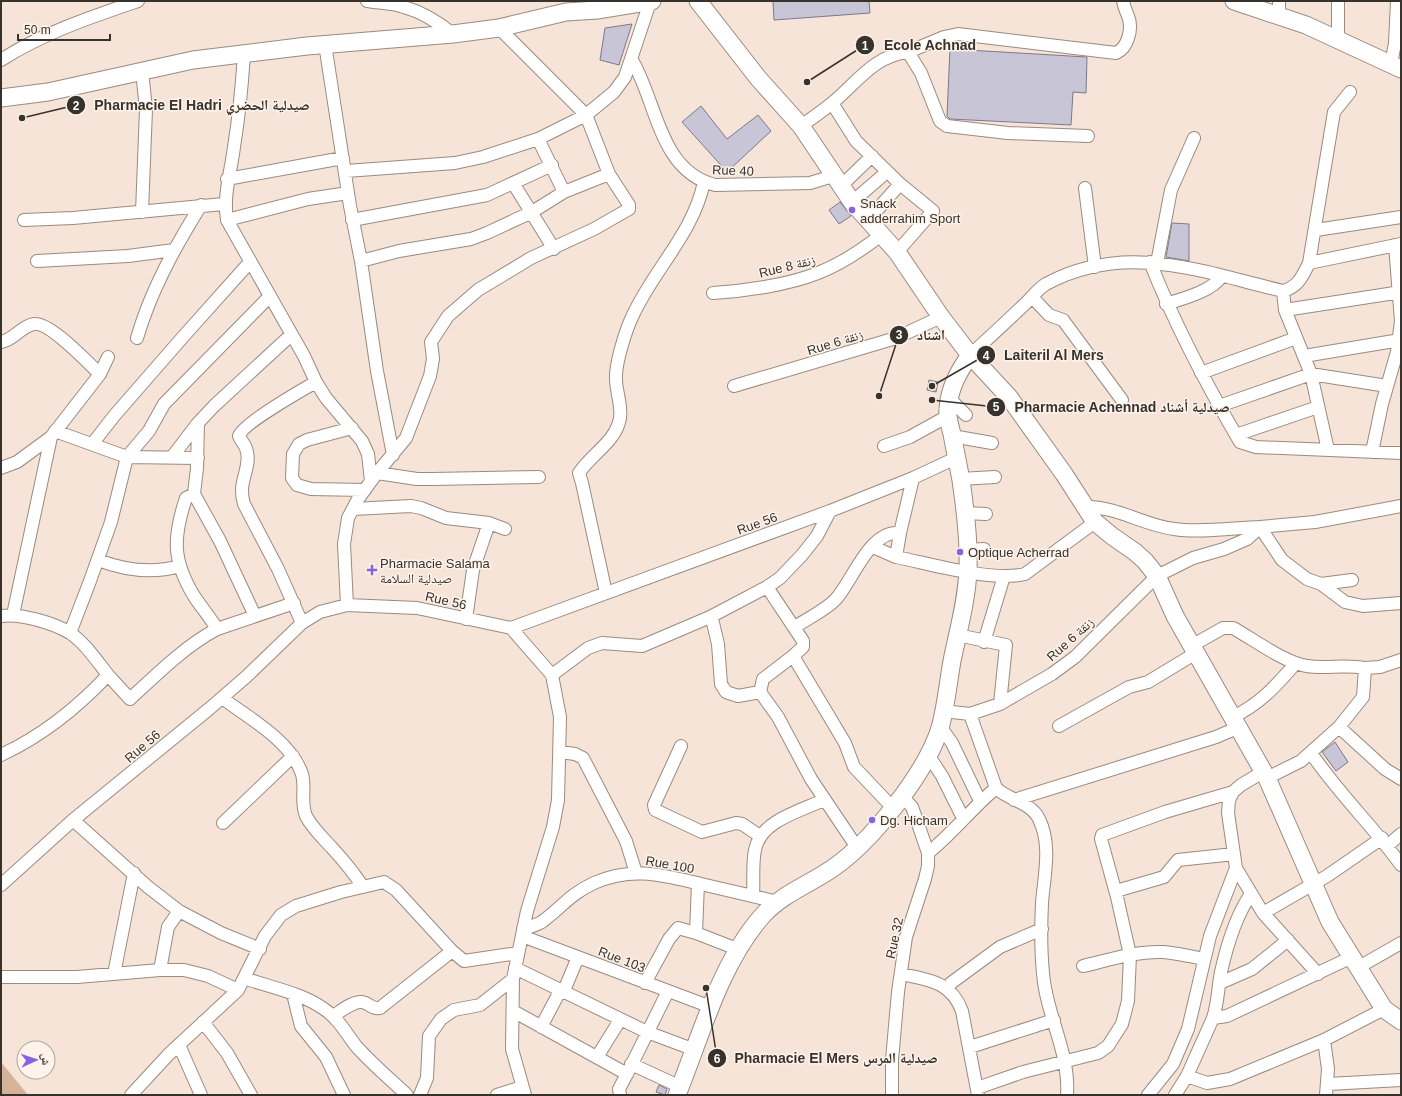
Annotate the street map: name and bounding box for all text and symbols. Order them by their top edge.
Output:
scale bar [18,16,110,42]
text: 50 m [24,23,51,37]
callout: Ecole Achnad [855,32,984,58]
text: Ecole Achnad [884,37,976,53]
text: 1 [862,39,869,53]
callout: Pharmacie El Hadri صيدلية الحضري [66,92,317,118]
text: Pharmacie El Hadri صيدلية الحضري [94,97,310,116]
text: 2 [73,99,80,113]
street label: Rue 40 [712,162,754,179]
place label: Snack adderrahim Sport [860,196,961,226]
marker: Snack adderrahim Sport [847,205,857,215]
street label: Rue 8 زنقة [757,252,817,282]
callout: اشناد [889,322,953,348]
street label: Rue 6 زنقة [805,327,865,359]
text: اشناد [917,327,945,343]
text: 3 [896,328,903,342]
callout: Laiteril Al Mers [976,342,1112,368]
text: Laiteril Al Mers [1004,347,1104,363]
text: 4 [983,349,990,363]
callout: Pharmacie Achennad صيدلية أشناد [986,394,1238,420]
text: Pharmacie Achennad صيدلية أشناد [1014,399,1230,415]
text: 5 [993,400,1000,414]
street label: Rue 56 [735,509,779,538]
place label: Optique Acherrad [968,545,1069,560]
marker: Optique Acherrad [955,547,965,557]
place label: Pharmacie Salama صيدلية السلامة [380,556,491,586]
marker: Pharmacie Salama صيدلية السلامة [367,565,377,575]
street label: Rue 56 [424,588,468,613]
street label: Rue 6 زنقة [1044,614,1098,665]
street label: Rue 56 [122,727,163,766]
place label: Dg. Hicham [880,813,948,828]
marker: Dg. Hicham [867,815,877,825]
street label: Rue 100 [644,853,695,876]
street label: Rue 32 [883,916,906,960]
street label: Rue 103 [596,944,647,975]
north arrow [16,1040,56,1080]
callout: Pharmacie El Mers صيدلية المرس [707,1045,946,1071]
text: Pharmacie El Mers صيدلية المرس [734,1050,938,1067]
text: 6 [714,1052,721,1066]
text: ش [38,1053,52,1066]

